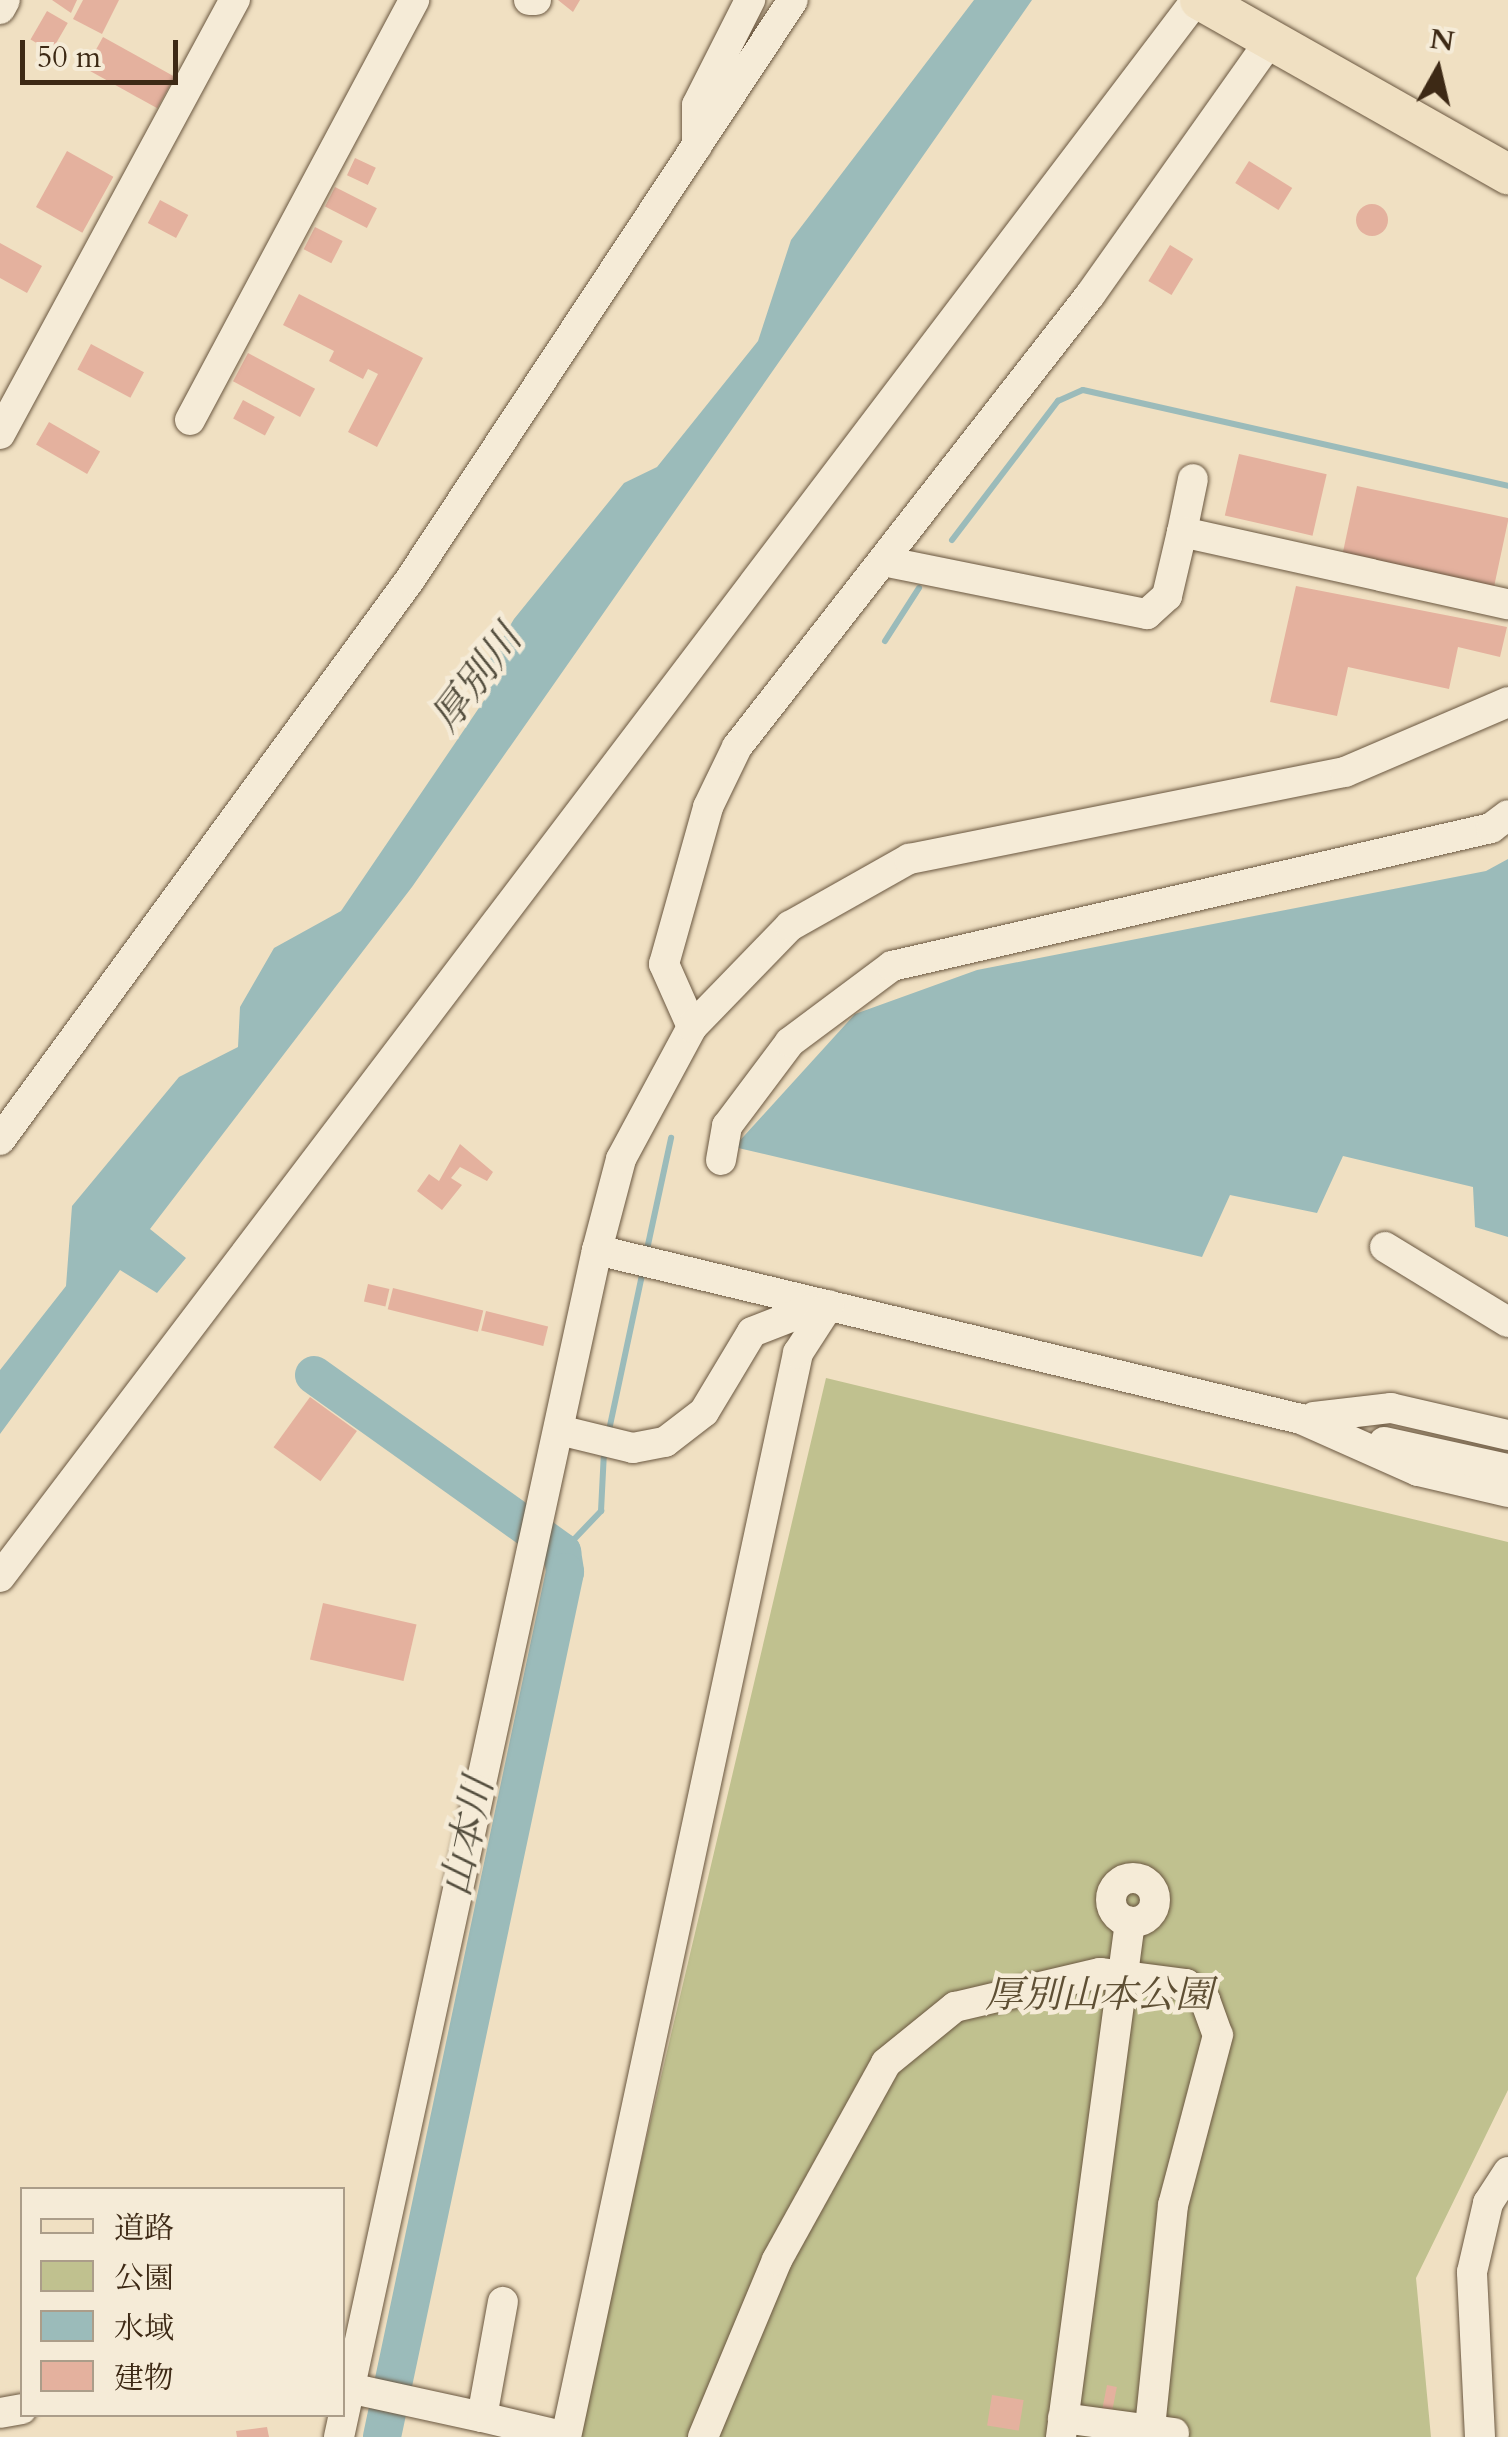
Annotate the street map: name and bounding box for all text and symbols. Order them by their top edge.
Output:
scale bar [25,20,182,82]
north arrow [1388,20,1488,120]
text: N [1427,20,1457,61]
text: 50 m [37,37,101,78]
water label: 厚別川 [422,617,532,741]
water label: 山本川 [432,1773,504,1901]
park label: 厚別山本公園 [985,1973,1213,2019]
legend [20,2187,345,2417]
text: 道路 [114,2208,174,2249]
text: 公園 [114,2258,174,2299]
text: 水域 [114,2308,174,2349]
text: 建物 [114,2358,174,2399]

